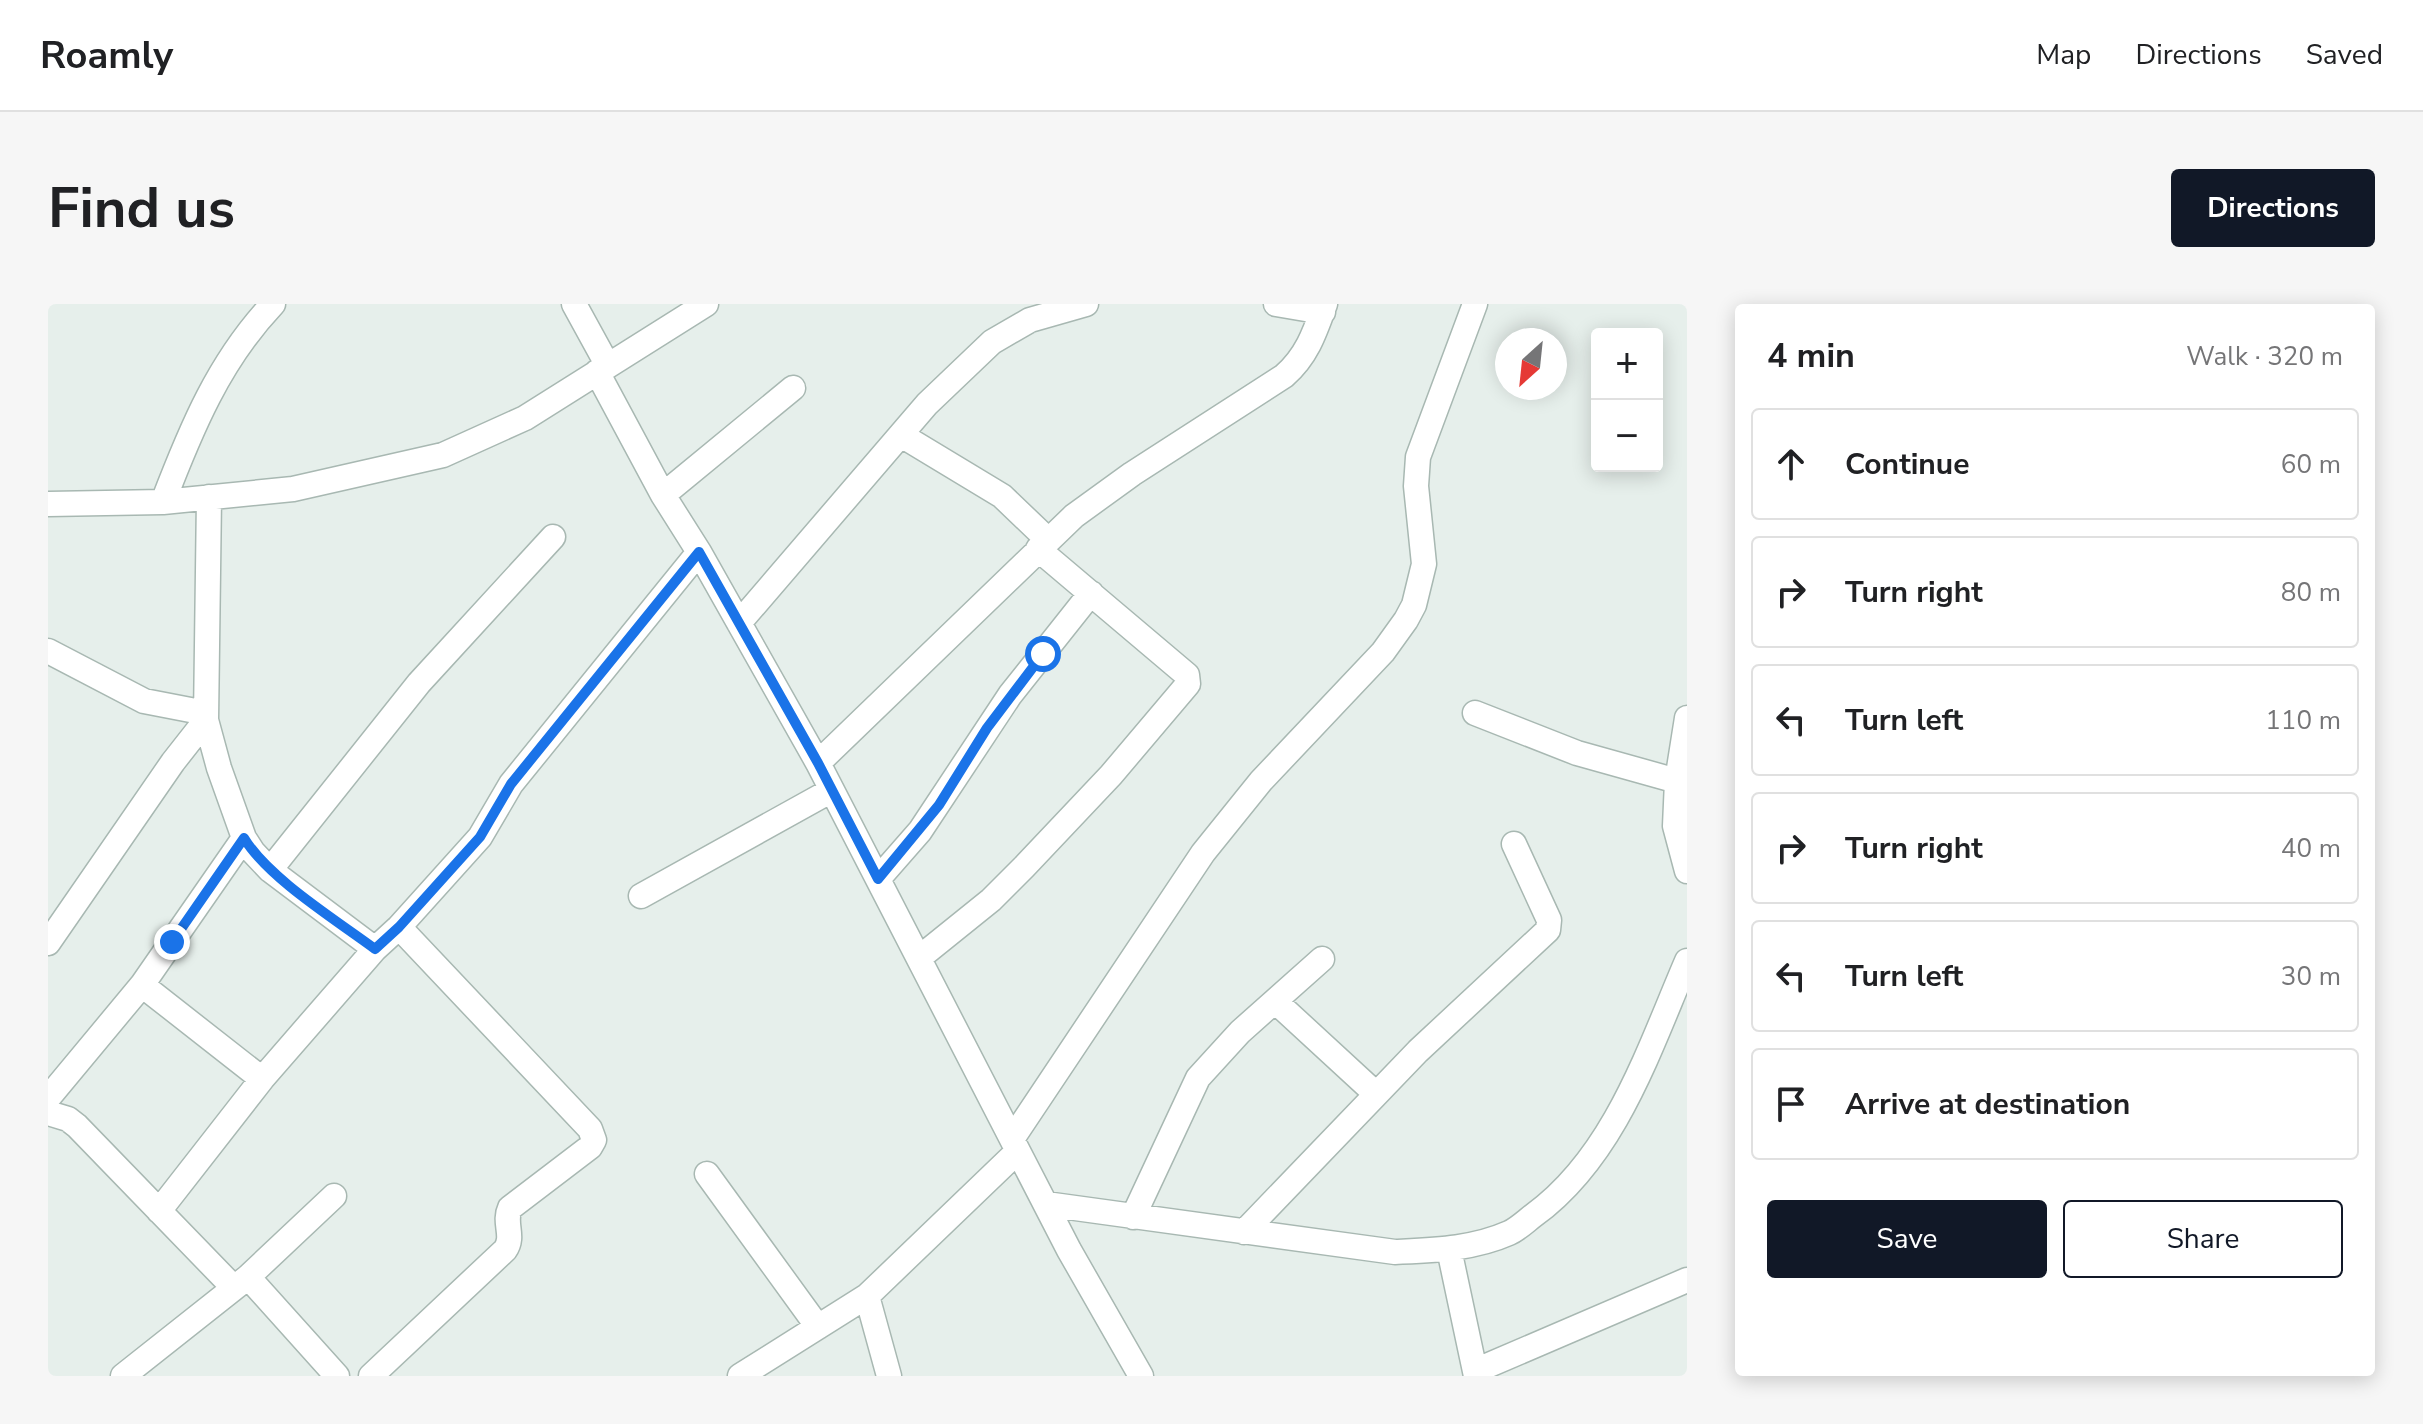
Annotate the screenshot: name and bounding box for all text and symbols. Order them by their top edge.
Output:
text: Roamly [40,30,173,81]
text: Map [2036,36,2091,74]
text: Directions [2135,36,2262,74]
text: Saved [2306,36,2383,74]
button: Directions [2171,169,2375,247]
text: Find us [48,170,235,247]
north arrow [1495,328,1567,400]
map controls [1591,328,1663,472]
button: + [1591,328,1663,400]
text: 4 min [1767,333,1855,379]
text: Walk · 320 m [2186,339,2343,374]
button: − [1591,400,1663,472]
icon: ahead [1769,442,1813,486]
text: Continue [1845,444,1970,485]
text: 60 m [2281,447,2341,482]
icon: right [1769,570,1813,614]
text: Turn right [1845,572,1983,613]
text: 80 m [2281,575,2341,610]
route start [1025,636,1061,672]
icon: left [1769,698,1813,742]
text: Turn left [1845,700,1963,741]
text: 110 m [2265,703,2341,738]
icon: right [1769,826,1813,870]
text: Turn right [1845,828,1983,869]
text: 40 m [2281,831,2341,866]
route end [154,924,190,960]
icon: left [1769,954,1813,998]
text: Turn left [1845,956,1963,997]
text: 30 m [2281,959,2341,994]
icon: arrive [1769,1082,1813,1126]
text: Arrive at destination [1845,1084,2130,1125]
button: Save [1767,1200,2047,1278]
button: Share [2063,1200,2343,1278]

